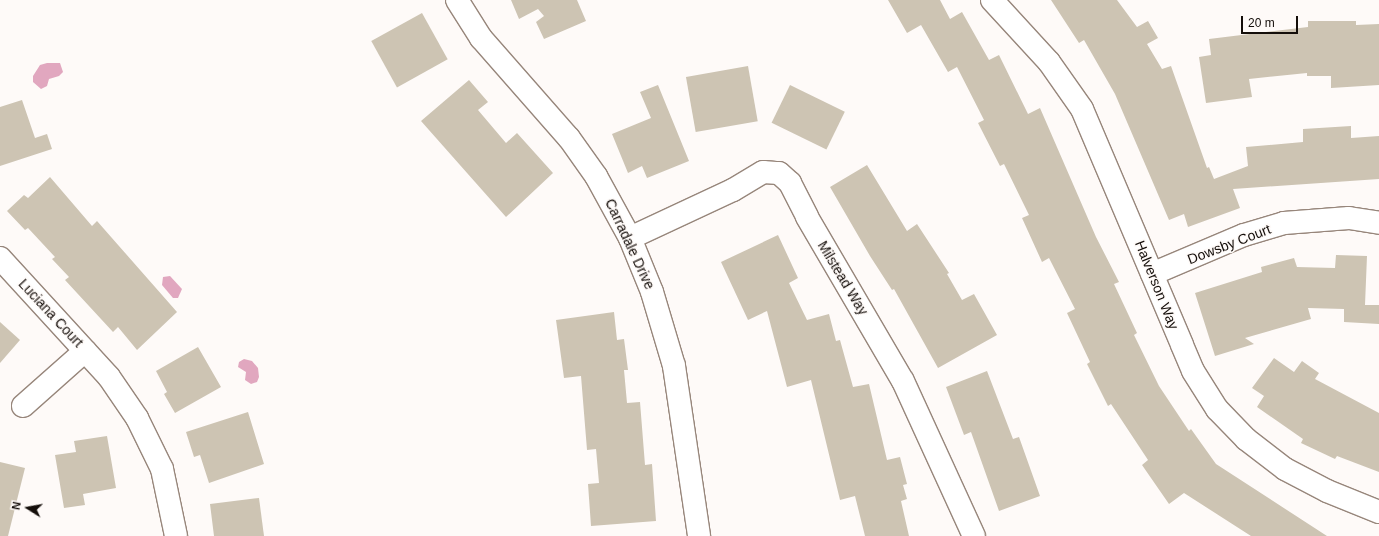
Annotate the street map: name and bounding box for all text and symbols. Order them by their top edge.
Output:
scale bar [1243,8,1300,34]
text: 20 m [1248,16,1275,30]
street label: Carradale Drive [602,196,658,292]
street label: Dowsby Court [1185,220,1273,268]
street label: Milstead Way [814,238,872,318]
street label: Halverson Way [1132,238,1182,332]
street label: Luciana Court [15,275,87,351]
north arrow [8,488,48,528]
text: N [10,501,23,511]

